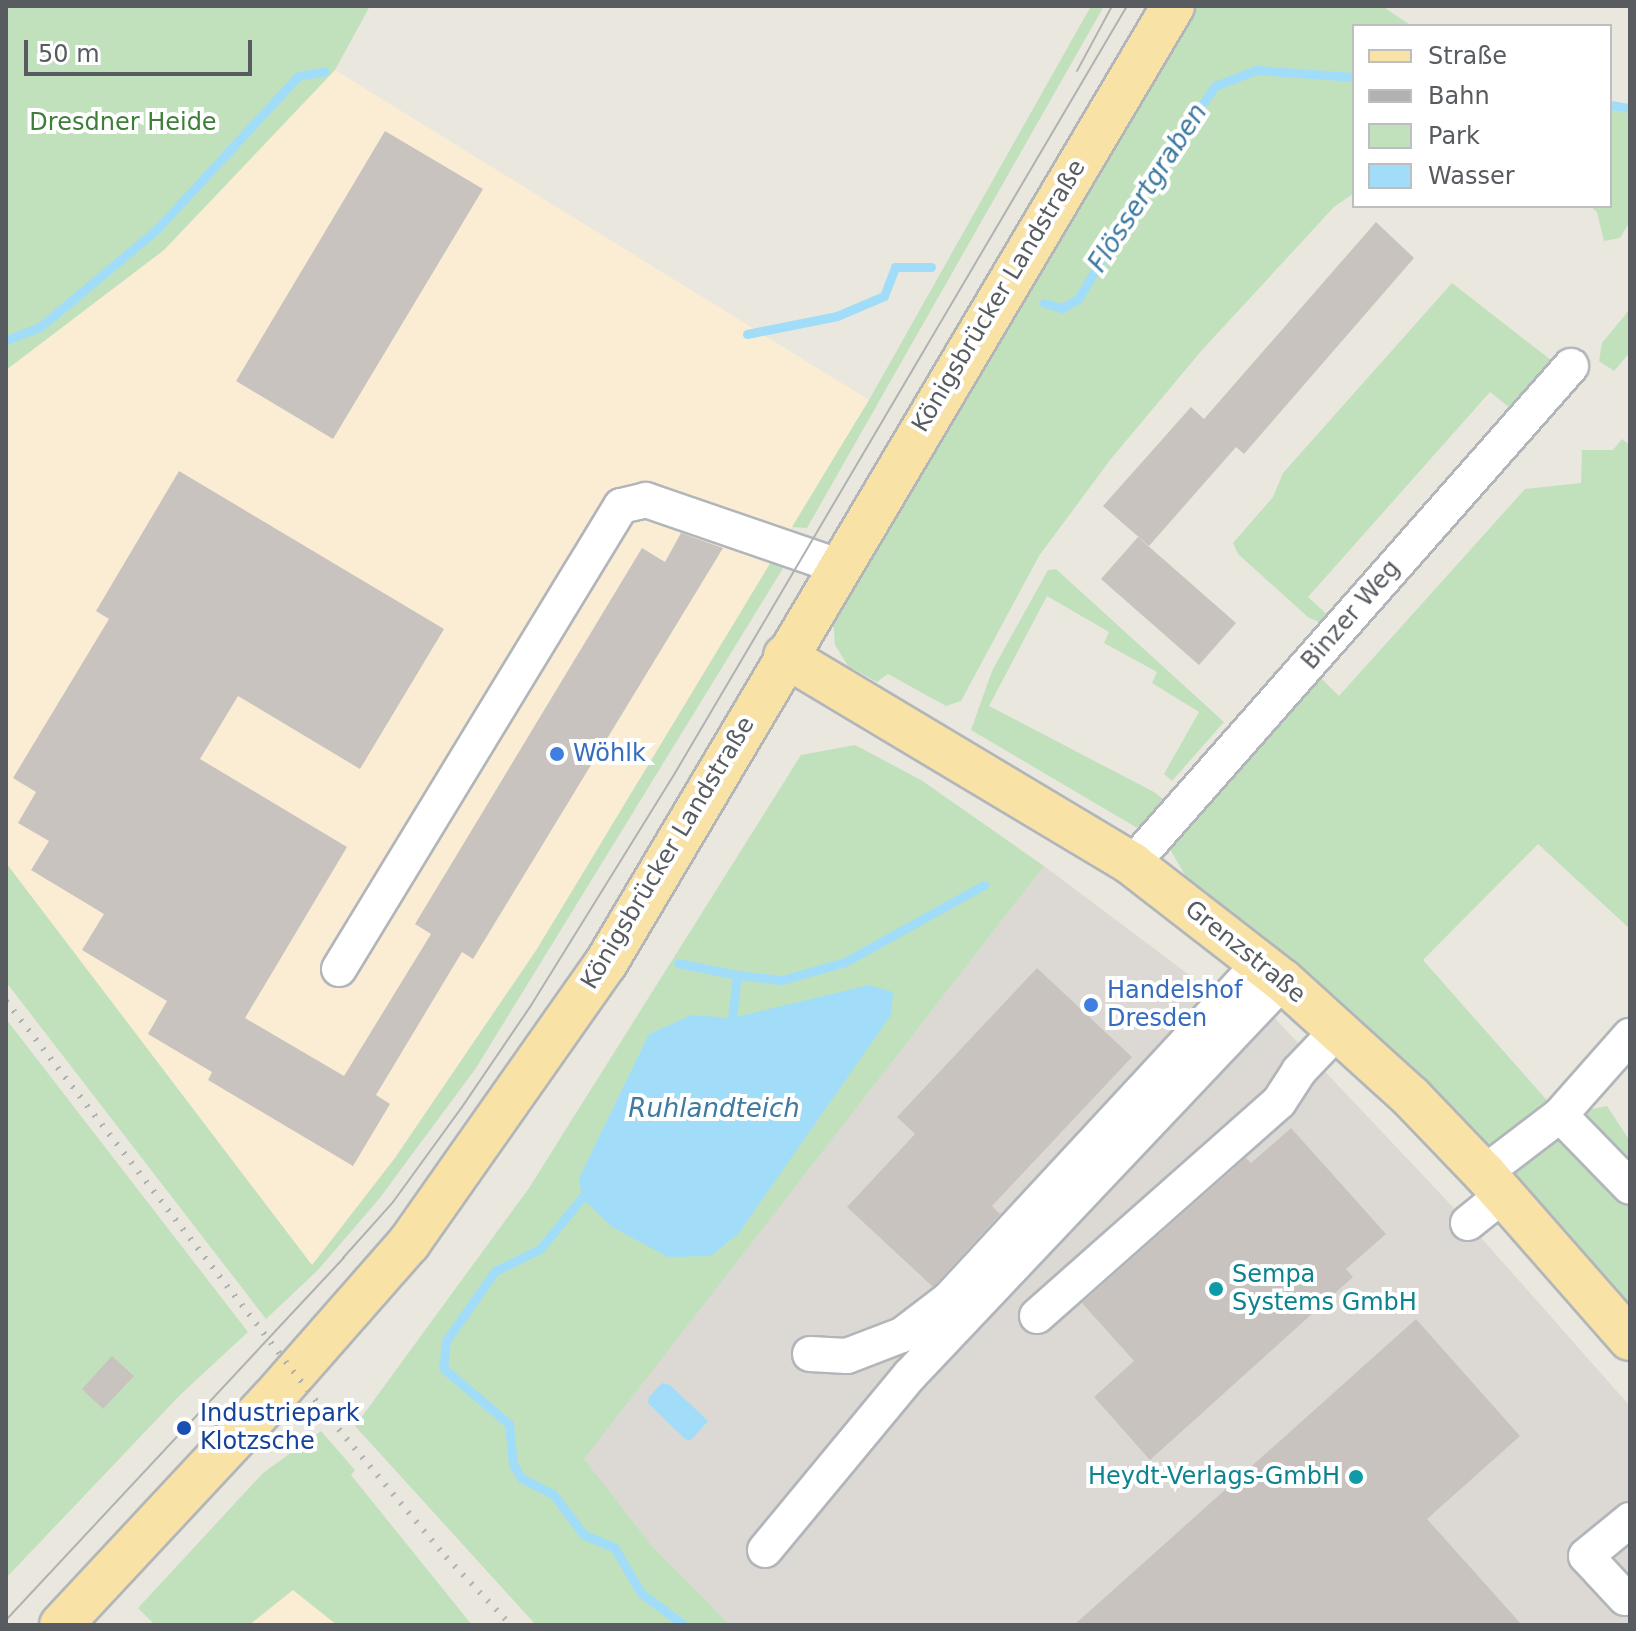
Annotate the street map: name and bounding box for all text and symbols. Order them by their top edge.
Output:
scale bar [28,24,256,74]
legend [1352,24,1612,208]
text: 50 m [38,40,100,68]
text: Straße [1428,42,1507,70]
text: Bahn [1428,82,1490,110]
water label: Flössertgraben [1082,98,1214,278]
park label: Dresdner Heide [29,109,217,137]
text: Park [1428,122,1480,150]
street label: Königsbrücker Landstraße [906,155,1092,437]
text: Wasser [1428,162,1515,190]
street label: Binzer Weg [1296,554,1406,676]
street label: Königsbrücker Landstraße [575,712,761,994]
place label: Wöhlk [573,740,646,768]
marker: Wöhlk [548,745,566,763]
street label: Grenzstraße [1179,895,1311,1009]
place label: Handelshof Dresden [1107,977,1242,1033]
marker: Handelshof Dresden [1082,996,1100,1014]
water label: Ruhlandteich [628,1093,800,1125]
place label: Sempa Systems GmbH [1232,1261,1417,1317]
marker: Sempa Systems GmbH [1207,1280,1225,1298]
place label: Industriepark Klotzsche [200,1400,360,1456]
marker: Industriepark Klotzsche [175,1419,193,1437]
place label: Heydt-Verlags-GmbH [1088,1463,1340,1491]
marker: Heydt-Verlags-GmbH [1347,1468,1365,1486]

